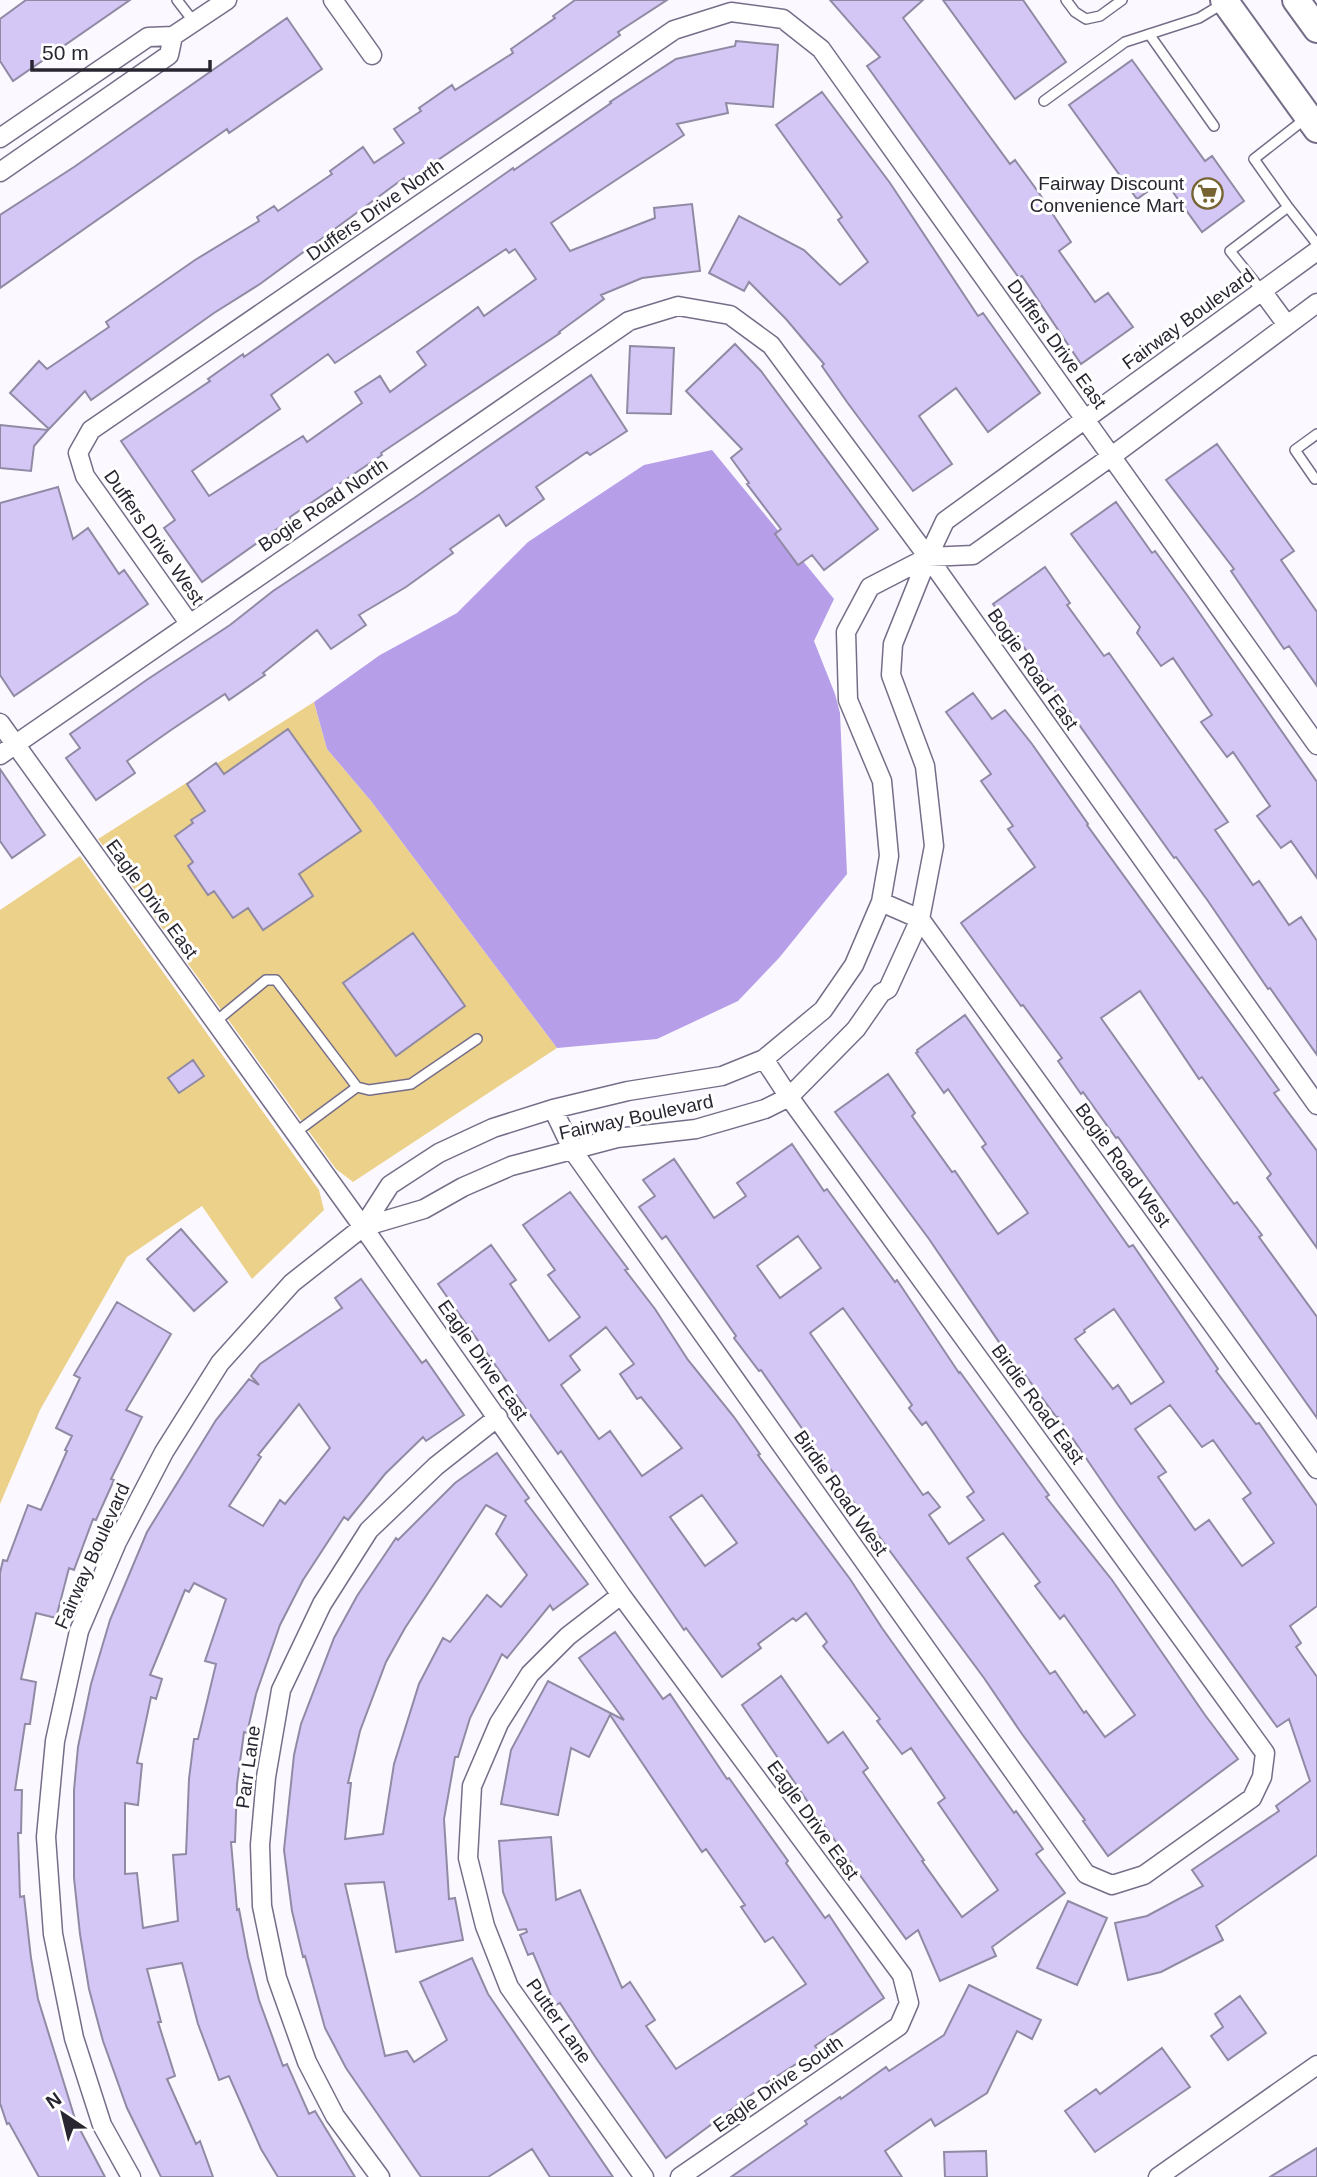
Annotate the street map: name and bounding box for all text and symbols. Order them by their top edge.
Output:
scale bar [32,28,210,72]
text: 50 m [42,41,89,64]
street label: Duffers Drive North [303,155,447,265]
place label: Fairway Discount Convenience Mart [1030,173,1185,216]
supermarket icon: Fairway Discount Convenience Mart [1190,177,1224,211]
street label: Fairway Boulevard [1118,264,1258,374]
street label: Duffers Drive East [1003,276,1111,413]
street label: Bogie Road North [255,454,391,556]
street label: Duffers Drive West [100,466,209,609]
street label: Bogie Road East [984,605,1083,734]
street label: Eagle Drive East [102,836,203,963]
street label: Fairway Boulevard [557,1090,715,1144]
street label: Bogie Road West [1071,1099,1175,1231]
street label: Eagle Drive East [434,1296,533,1425]
street label: Birdie Road East [988,1340,1089,1468]
street label: Birdie Road West [790,1427,892,1560]
street label: Fairway Boulevard [50,1480,134,1632]
street label: Parr Lane [232,1724,264,1810]
street label: Eagle Drive East [763,1757,864,1884]
street label: Putter Lane [522,1975,596,2067]
street label: Eagle Drive South [709,2031,847,2137]
north arrow [28,2079,98,2149]
text: N [42,2088,65,2113]

